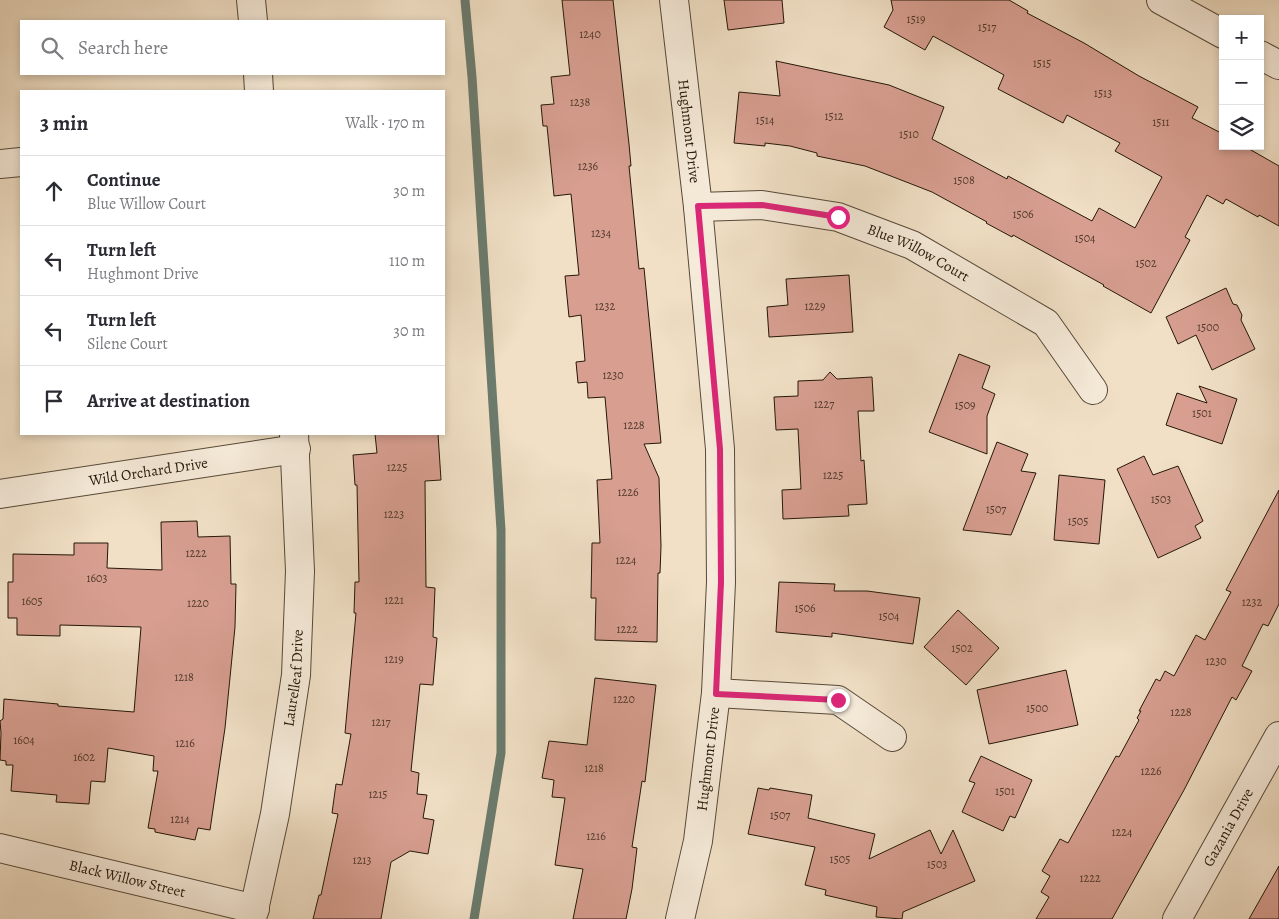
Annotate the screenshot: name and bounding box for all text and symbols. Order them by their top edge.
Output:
house number: 1519 [907,11,925,27]
map controls [1219,15,1264,150]
button: + [1219,15,1264,60]
house number: 1517 [978,19,997,35]
search box [20,20,445,75]
house number: 1240 [579,26,601,42]
icon: search [38,34,66,62]
text: Search here [78,35,168,61]
house number: 1515 [1033,55,1051,71]
button: − [1219,60,1264,105]
street label: Hughmont Drive [673,78,705,185]
house number: 1513 [1094,85,1112,101]
house number: 1238 [570,94,590,110]
button: layers [1219,105,1264,150]
house number: 1512 [824,108,844,124]
text: 3 min [40,109,88,137]
text: Walk · 170 m [345,112,425,134]
house number: 1514 [756,112,775,128]
house number: 1511 [1152,114,1170,130]
house number: 1510 [899,126,919,142]
house number: 1236 [578,158,599,174]
text: Continue [87,167,161,193]
house number: 1508 [953,172,975,188]
icon: ahead [40,177,68,205]
text: 30 m [393,180,425,202]
text: Blue Willow Court [87,193,206,215]
route start [827,206,850,229]
house number: 1506 [1012,206,1034,222]
street label: Blue Willow Court [865,219,973,286]
house number: 1234 [591,225,612,241]
house number: 1504 [1074,230,1096,246]
text: Turn left [87,237,156,263]
icon: left [40,247,68,275]
text: 110 m [389,250,425,272]
house number: 1502 [1135,255,1157,271]
text: Hughmont Drive [87,263,199,285]
house number: 1232 [595,298,616,314]
house number: 1229 [805,298,825,314]
text: Turn left [87,307,156,333]
icon: left [40,317,68,345]
house number: 1500 [1197,319,1219,335]
text: 30 m [393,320,425,342]
text: Silene Court [87,333,168,355]
house number: 1230 [602,367,624,383]
icon: arrive [40,387,68,415]
text: Arrive at destination [87,388,250,414]
house number: 1227 [814,396,835,412]
house number: 1509 [954,397,976,413]
house number: 1501 [1192,405,1212,421]
house number: 1228 [623,417,645,433]
street label: Wild Orchard Drive [86,453,209,491]
house number: 1225 [387,459,407,475]
house number: 1225 [823,467,843,483]
house number: 1226 [617,484,639,500]
house number: 1503 [1151,491,1171,507]
house number: 1507 [986,501,1007,517]
house number: 1223 [384,506,404,522]
house number: 1505 [1068,513,1088,529]
house number: 1222 [185,545,207,561]
house number: 1224 [616,552,637,568]
house number: 1603 [86,570,108,586]
house number: 1221 [384,592,404,608]
house number: 1605 [21,593,43,609]
house number: 1232 [1242,594,1263,610]
house number: 1220 [187,595,209,611]
house number: 1506 [794,600,816,616]
house number: 1504 [878,608,900,624]
house number: 1222 [616,621,638,637]
street label: Laurelleaf Drive [278,629,308,728]
house number: 1502 [951,640,973,656]
house number: 1219 [384,651,404,667]
house number: 1230 [1205,653,1227,669]
house number: 1218 [174,669,194,685]
route end [827,689,850,712]
house number: 1220 [613,691,635,707]
house number: 1500 [1026,700,1048,716]
house number: 1228 [1170,704,1192,720]
street label: Hughmont Drive [692,706,724,812]
house number: 1217 [372,714,391,730]
house number: 1604 [13,732,35,748]
house number: 1216 [175,735,195,751]
house number: 1602 [73,749,95,765]
house number: 1218 [584,760,604,776]
house number: 1226 [1140,763,1162,779]
house number: 1501 [995,783,1015,799]
street label: Gazania Drive [1198,784,1258,870]
house number: 1215 [368,786,388,802]
house number: 1507 [770,807,791,823]
house number: 1214 [170,811,190,827]
house number: 1224 [1112,824,1133,840]
house number: 1216 [586,828,606,844]
house number: 1505 [830,851,850,867]
house number: 1213 [353,852,371,868]
street label: Black Willow Street [67,855,188,902]
house number: 1503 [927,856,947,872]
house number: 1222 [1079,870,1101,886]

